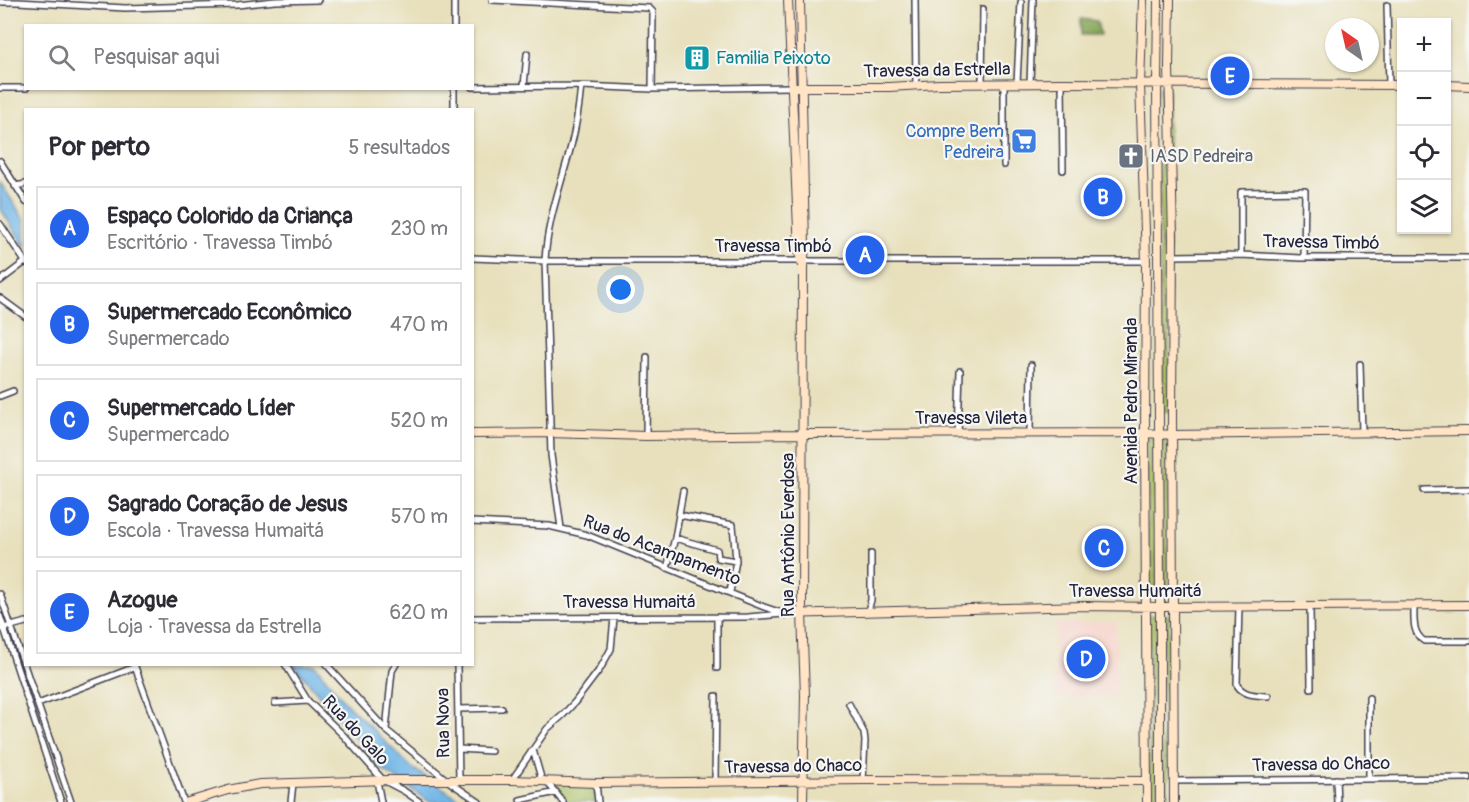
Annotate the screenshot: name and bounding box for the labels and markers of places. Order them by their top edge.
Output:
building icon: Familia Peixoto [682,43,712,73]
place label: Familia Peixoto [716,47,831,70]
pin: E [1210,54,1250,98]
place label: Compre Bem Pedreira [906,120,1004,164]
supermarket icon: Compre Bem Pedreira [1009,126,1039,156]
church icon: IASD Pedreira [1116,141,1146,171]
place label: IASD Pedreira [1150,145,1253,168]
pin: B [1084,174,1122,220]
pin: A [846,232,884,278]
pin: C [1084,526,1124,570]
pin: D [1066,636,1106,682]

